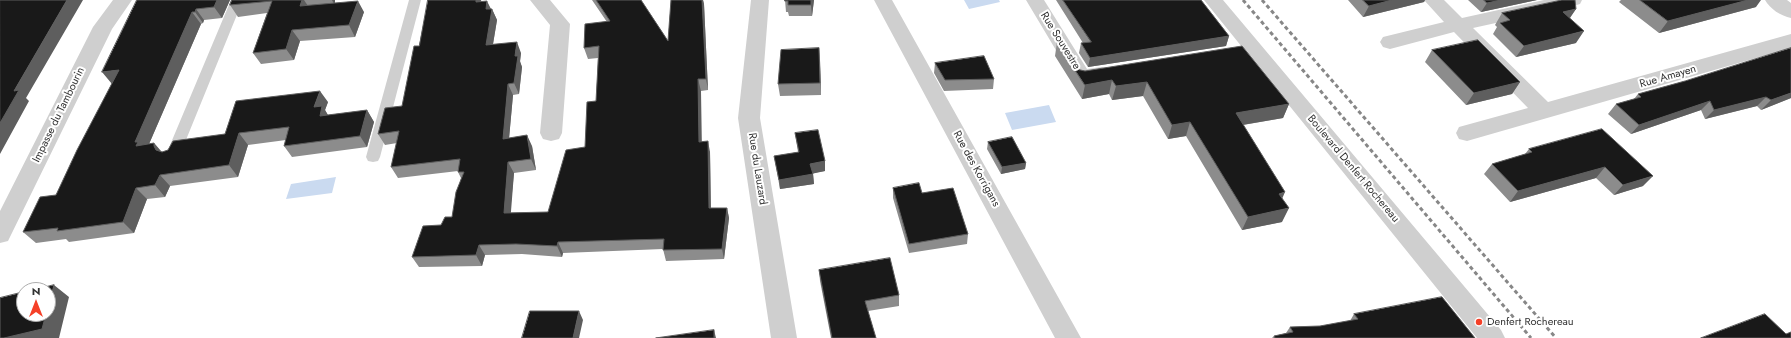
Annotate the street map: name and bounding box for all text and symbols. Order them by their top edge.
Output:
street label: Rue Souvestre [1037,10,1083,72]
street label: Rue Amayen [1638,63,1698,91]
street label: Impasse du Tambourin [30,65,88,165]
street label: Boulevard Denfert Rochereau [1304,113,1402,225]
street label: Rue des Korrigans [950,129,1002,209]
street label: Rue du Lauzard [745,132,769,206]
north arrow [16,282,56,322]
text: N [32,283,40,299]
place label: Denfert Rochereau [1487,315,1574,329]
marker: Denfert Rochereau [1474,317,1484,327]

